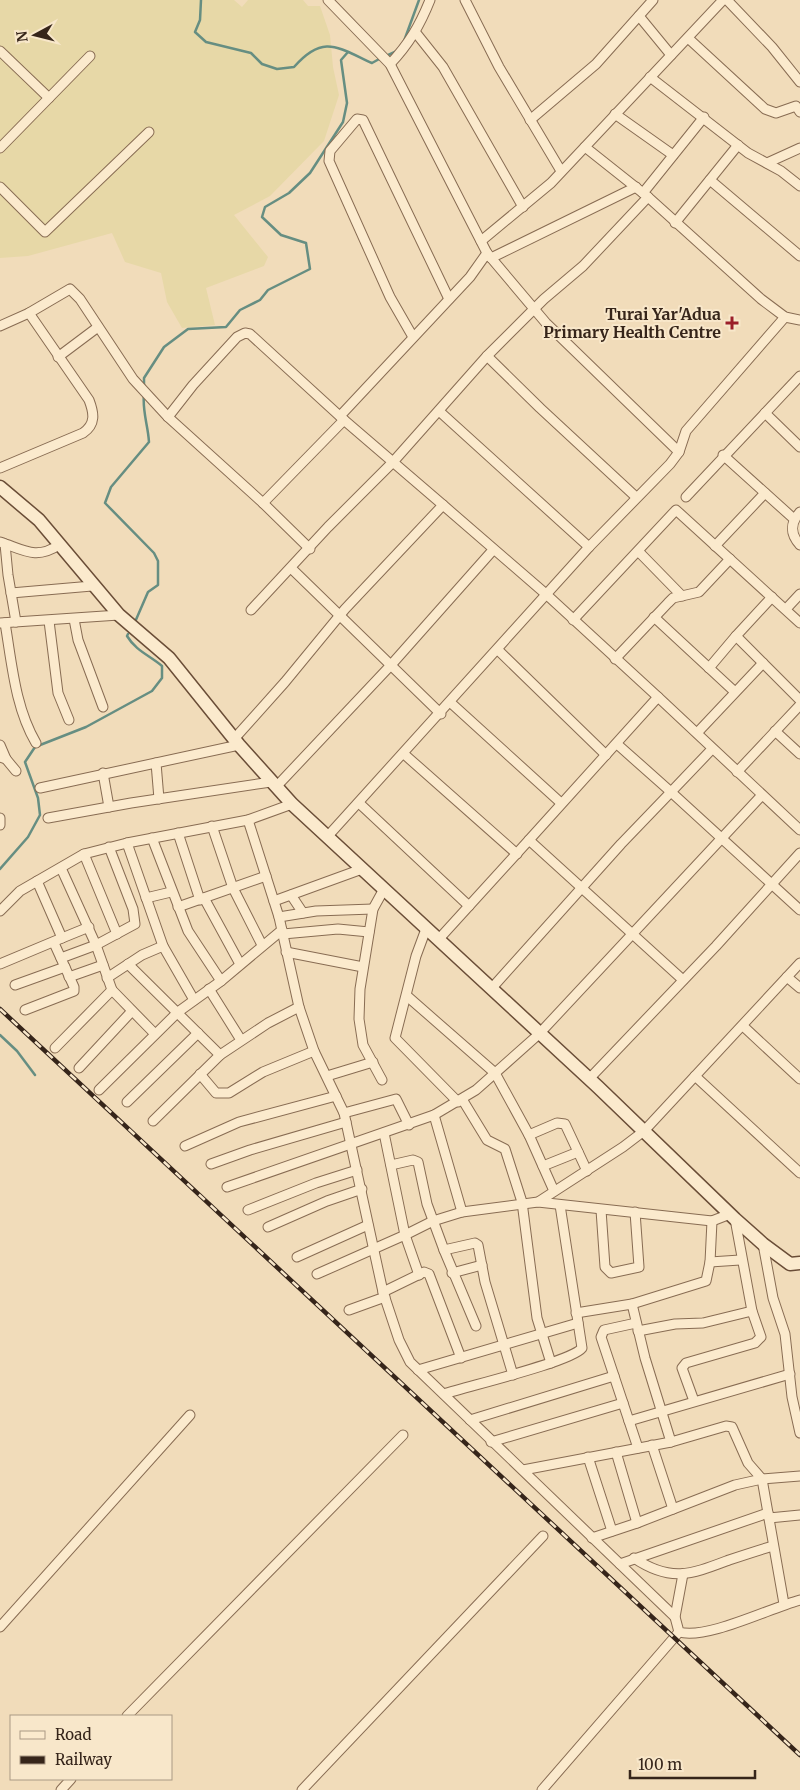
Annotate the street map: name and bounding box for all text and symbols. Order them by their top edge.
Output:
north arrow [10,10,60,60]
text: N [12,30,32,43]
place label: Turai Yar'Adua Primary Health Centre [543,304,721,342]
marker: Turai Yar'Adua Primary Health Centre [725,316,739,330]
legend [10,1715,172,1780]
text: Road [55,1725,91,1744]
scale bar [630,1748,755,1780]
text: Railway [55,1750,112,1769]
text: 100 m [638,1755,682,1774]

